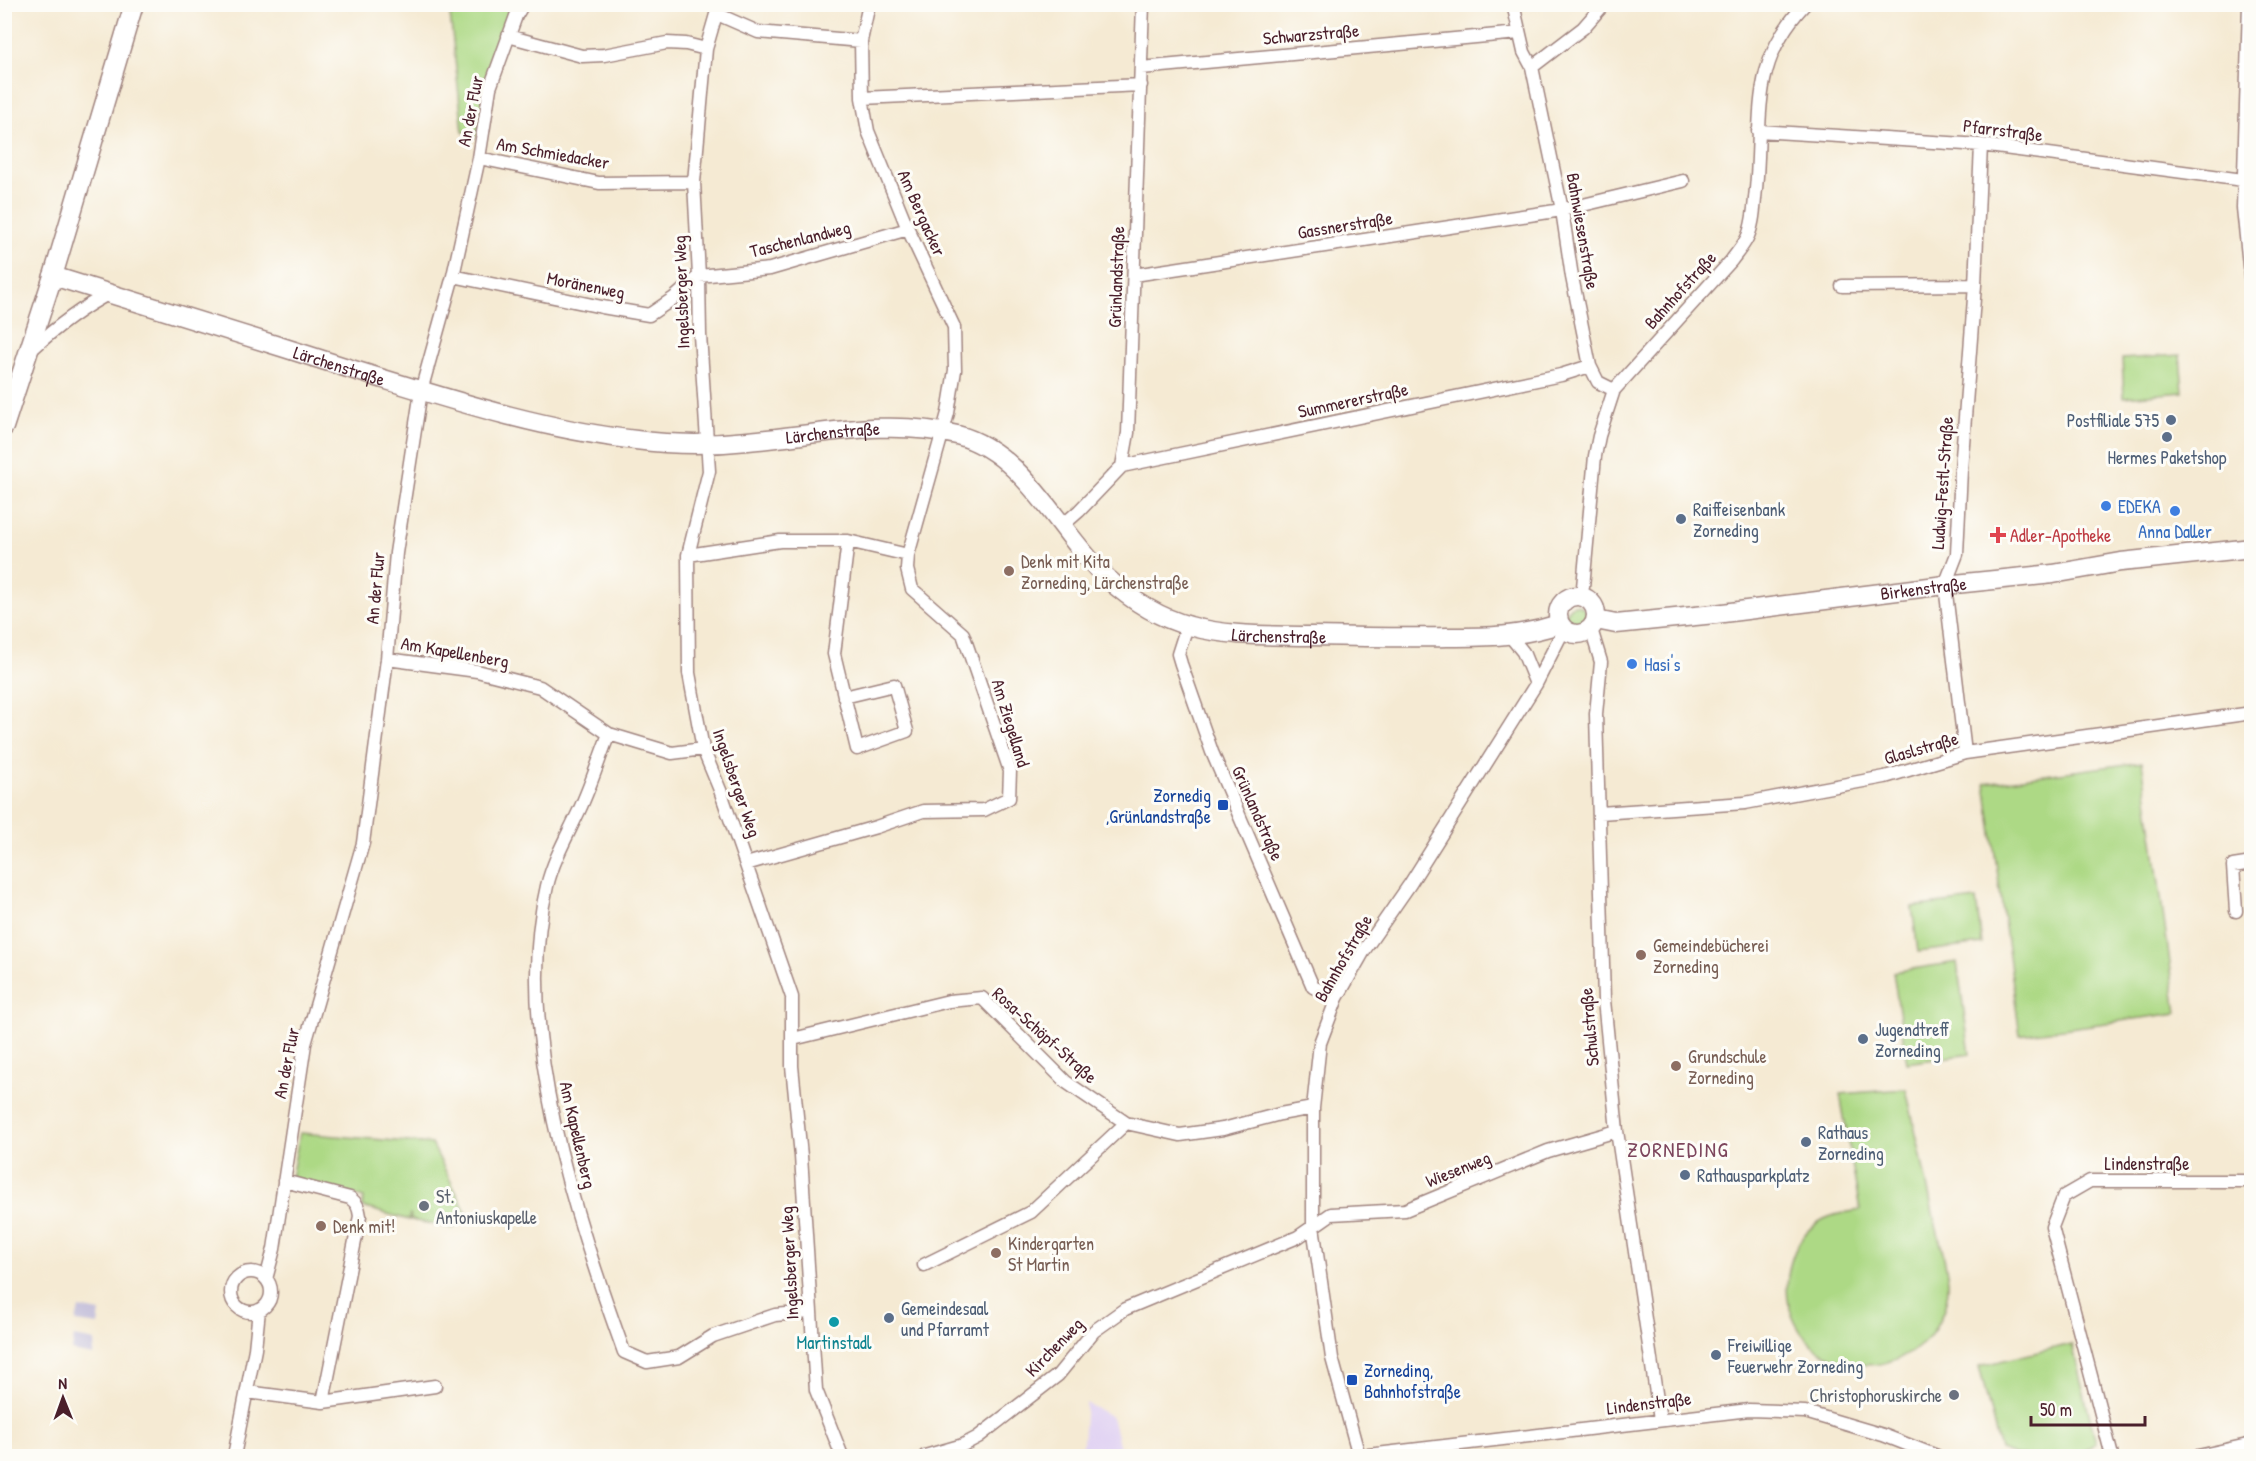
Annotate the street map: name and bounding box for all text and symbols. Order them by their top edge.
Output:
street label: Schwarzstraße [1262,17,1360,51]
street label: An der Flur [451,73,489,149]
street label: Pfarrstraße [1962,113,2044,147]
street label: Am Schmiedacker [495,131,611,175]
street label: Am Bergacker [892,166,952,260]
street label: Bahnwiesenstraße [1560,171,1606,291]
street label: Gassnerstraße [1296,205,1394,245]
street label: Taschenlandweg [747,214,853,264]
street label: Grünlandstraße [1102,226,1130,328]
street label: Ingelsberger Weg [667,235,695,349]
street label: Bahnhofstraße [1638,246,1722,334]
street label: Moränenweg [545,265,627,305]
street label: Lärchenstraße [291,339,388,391]
street label: Summererstraße [1296,376,1410,424]
place label: Postfiliale 575 [2067,408,2159,433]
marker: Postfiliale 575 [2164,413,2178,427]
street label: Lärchenstraße [784,415,880,449]
street label: Ludwig-Festl-Straße [1925,416,1959,550]
marker: Hermes Paketshop [2160,430,2174,444]
place label: Hermes Paketshop [2108,445,2227,470]
place label: EDEKA [2118,494,2161,519]
place label: Raiffeisenbank Zorneding [1693,497,1786,543]
marker: EDEKA [2099,499,2113,513]
marker: Anna Daller [2168,504,2182,518]
marker: Raiffeisenbank Zorneding [1674,512,1688,526]
place label: Anna Daller [2138,519,2212,544]
place label: Adler-Apotheke [2010,523,2111,548]
marker: Adler-Apotheke [1991,528,2005,542]
place label: Denk mit Kita Zorneding, Lärchenstraße [1021,549,1189,595]
street label: An der Flur [359,551,391,625]
marker: Denk mit Kita Zorneding, Lärchenstraße [1002,564,1016,578]
street label: Birkenstraße [1879,570,1968,606]
street label: Lärchenstraße [1231,621,1326,649]
street label: Am Kapellenberg [399,630,511,674]
place label: Hasi's [1644,652,1680,677]
marker: Hasi's [1625,657,1639,671]
street label: Am Ziegelland [986,676,1036,770]
street label: Ingelsberger Weg [707,725,767,841]
street label: Glaslstraße [1881,726,1961,770]
street label: Grünlandstraße [1226,761,1290,865]
place label: Zornedig ,Grünlandstraße [1106,783,1211,829]
marker: Zornedig ,Grünlandstraße [1216,798,1230,812]
street label: Bahnhofstraße [1308,910,1378,1006]
place label: Gemeindebücherei Zorneding [1653,933,1769,979]
marker: Gemeindebücherei Zorneding [1634,948,1648,962]
street label: Rosa-Schöpf-Straße [987,981,1103,1089]
street label: Schulstraße [1573,987,1605,1067]
place label: Jugendtreff Zorneding [1875,1017,1949,1063]
street label: An der Flur [267,1025,305,1101]
marker: Jugendtreff Zorneding [1856,1032,1870,1046]
place label: Grundschule Zorneding [1688,1044,1767,1090]
marker: Grundschule Zorneding [1669,1059,1683,1073]
street label: Am Kapellenberg [554,1079,602,1191]
place label: Rathaus Zorneding [1818,1120,1884,1166]
district label: ZORNEDING [1627,1135,1729,1164]
marker: Rathaus Zorneding [1799,1135,1813,1149]
street label: Wiesenweg [1422,1145,1494,1193]
street label: Lindenstraße [2105,1151,2189,1176]
place label: Rathausparkplatz [1697,1163,1810,1188]
marker: Rathausparkplatz [1678,1168,1692,1182]
place label: St. Antoniuskapelle [436,1184,537,1230]
marker: St. Antoniuskapelle [417,1199,431,1213]
street label: Ingelsberger Weg [774,1206,804,1320]
place label: Denk mit! [333,1214,395,1239]
marker: Denk mit! [314,1219,328,1233]
place label: Kindergarten St Martin [1008,1231,1094,1277]
marker: Kindergarten St Martin [989,1246,1003,1260]
place label: Gemeindesaal und Pfarramt [901,1296,990,1342]
marker: Gemeindesaal und Pfarramt [882,1311,896,1325]
street label: Kirchenweg [1019,1312,1089,1382]
marker: Martinstadl [827,1315,841,1329]
place label: Martinstadl [796,1330,872,1355]
place label: Freiwillige Feuerwehr Zorneding [1727,1333,1863,1379]
marker: Freiwillige Feuerwehr Zorneding [1709,1348,1723,1362]
place label: Zorneding, Bahnhofstraße [1364,1358,1461,1404]
north arrow [33,1368,93,1428]
text: N [58,1372,68,1394]
marker: Zorneding, Bahnhofstraße [1345,1373,1359,1387]
place label: Christophoruskirche [1810,1383,1942,1408]
street label: Lindenstraße [1605,1385,1693,1421]
marker: Christophoruskirche [1947,1388,1961,1402]
scale bar [2031,1389,2145,1427]
text: 50 m [2040,1397,2072,1422]

